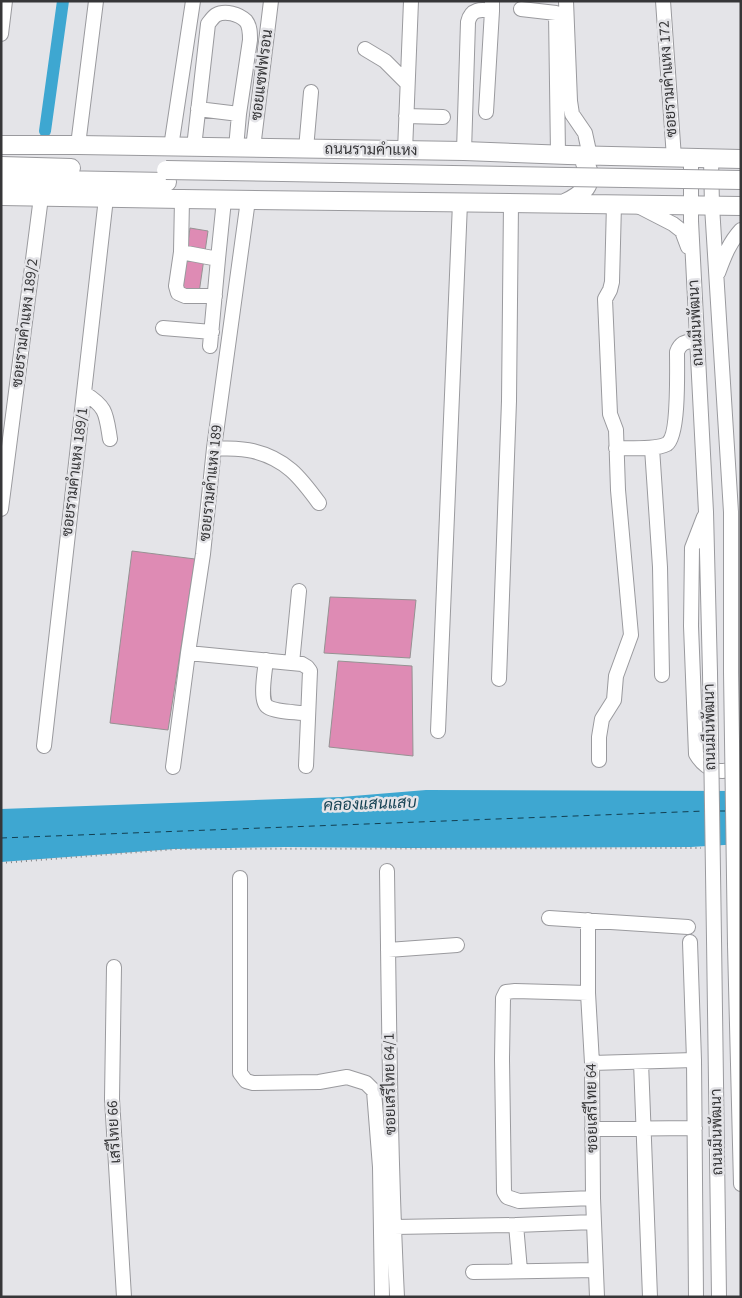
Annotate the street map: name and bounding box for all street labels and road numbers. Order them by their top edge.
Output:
street label: ซอยรามคำแหง 172 [653,20,683,138]
street label: ซอยแซฟฟรอน [246,28,278,122]
street label: ถนนรามคำแหง [324,139,418,161]
street label: ซอยรามคำแหง 189/2 [7,257,43,389]
street label: ถนนมีนพัฒนา [683,279,709,367]
street label: ซอยรามคำแหง 189/1 [57,406,93,538]
street label: ซอยรามคำแหง 189 [194,424,228,542]
street label: ถนนมีนพัฒนา [699,683,721,771]
street label: ซอยเสรีไทย 64/1 [379,1033,401,1135]
street label: ซอยเสรีไทย 64 [581,1063,603,1153]
street label: ถนนมีนพัฒนา [706,1088,728,1176]
street label: เสรีไทย 66 [102,1100,126,1164]

